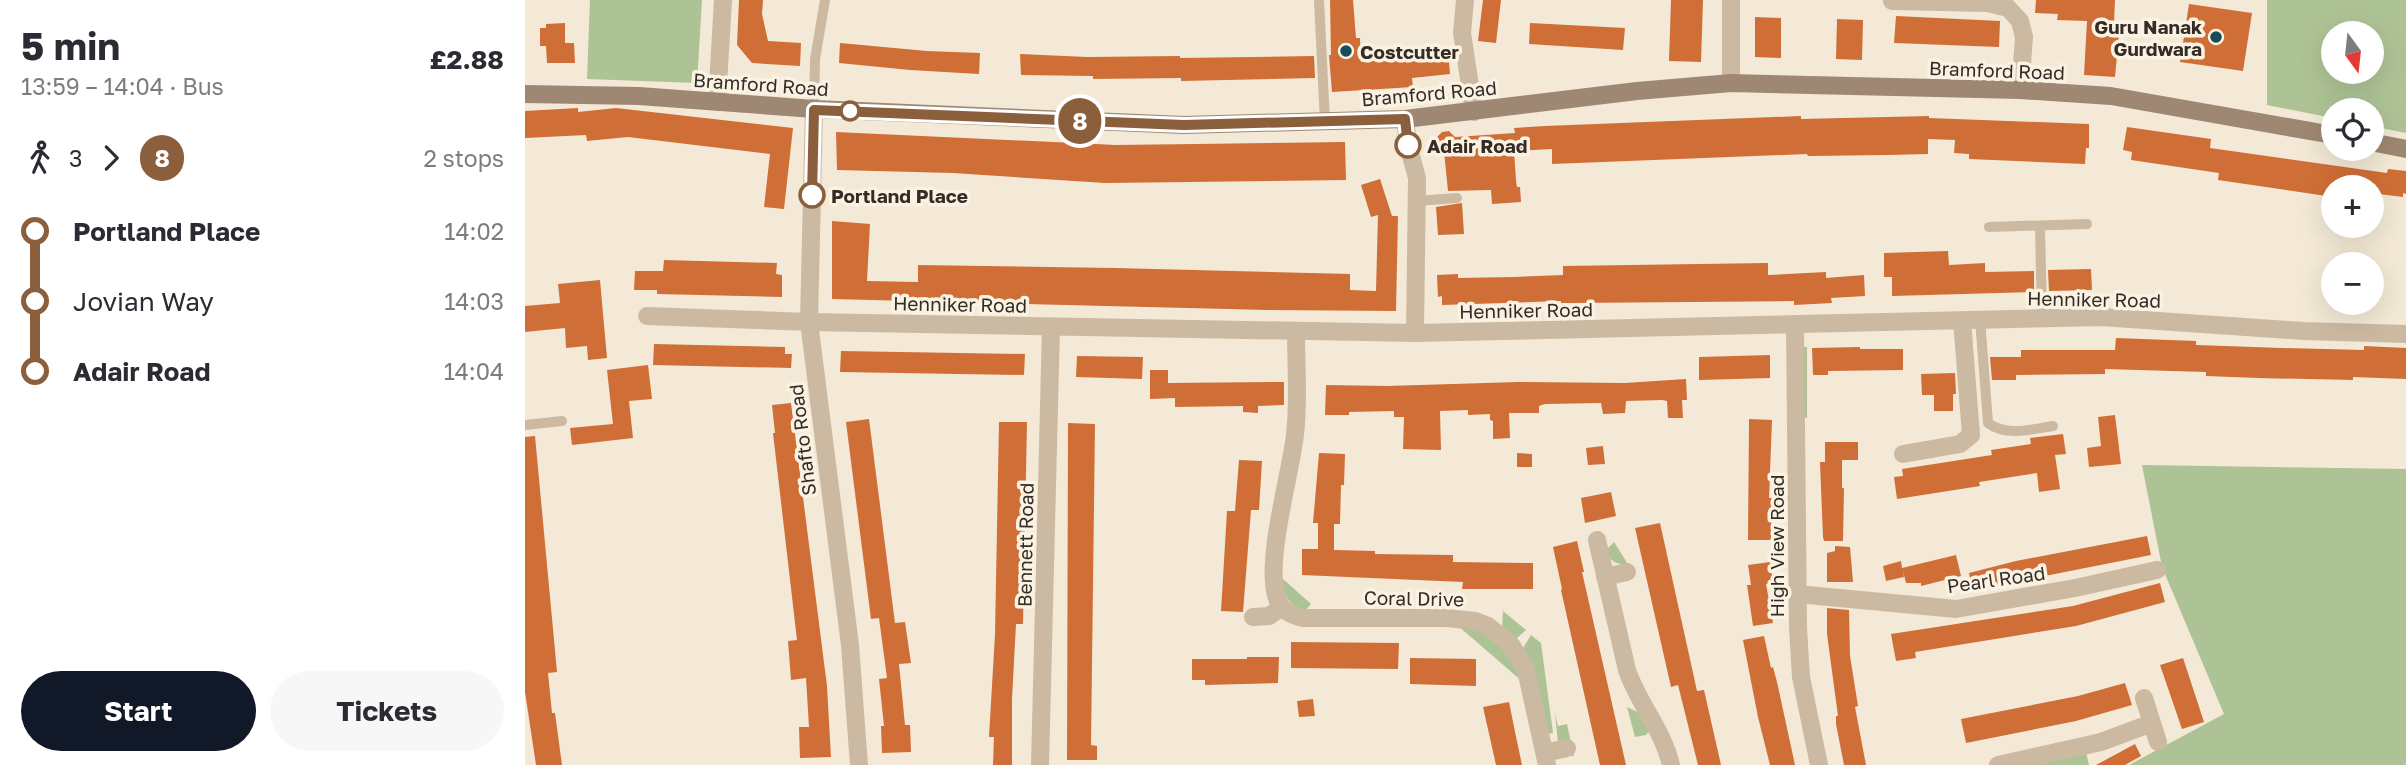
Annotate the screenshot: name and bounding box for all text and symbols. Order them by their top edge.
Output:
place label: Guru Nanak Gurdwara [2094,15,2202,60]
north arrow [2321,21,2383,84]
map controls [2321,21,2384,315]
text: 5 min [21,23,120,68]
marker: Guru Nanak Gurdwara [2208,29,2224,45]
place label: Costcutter [1360,40,1459,63]
marker: Costcutter [1338,43,1354,59]
text: £2.88 [429,44,504,75]
street label: Bramford Road [1929,56,2065,84]
street label: Bramford Road [692,68,830,100]
text: 13:59 – 14:04 · Bus [21,72,224,100]
street label: Bramford Road [1360,76,1498,110]
line badge: 8 [1057,98,1103,144]
button: locate [2321,98,2384,161]
unlabelled marker [840,101,860,121]
text: 8 [1072,106,1088,135]
marker: Adair Road [1395,132,1421,158]
place label: Adair Road [1427,134,1527,157]
icon: walk [21,139,59,177]
icon: forward [92,139,130,177]
text: 8 [154,143,170,172]
text: 3 [69,144,82,172]
text: 2 stops [423,144,504,172]
button: + [2321,175,2384,238]
marker: Portland Place [799,182,825,208]
place label: Portland Place [831,184,968,207]
text: Portland Place [73,216,260,247]
text: 14:02 [444,217,504,245]
button: − [2321,252,2384,315]
text: Jovian Way [73,286,214,317]
street label: Henniker Road [2027,286,2161,312]
text: 14:03 [444,287,504,315]
street label: Henniker Road [893,291,1027,317]
street label: Henniker Road [1459,297,1593,323]
text: Adair Road [73,356,210,387]
text: 14:04 [444,357,504,385]
street label: Shafto Road [784,383,820,497]
street label: High View Road [1765,475,1788,618]
street label: Bennett Road [1012,483,1038,607]
street label: Pearl Road [1945,561,2047,597]
street label: Coral Drive [1364,586,1464,610]
button: Start [21,671,256,751]
button: Tickets [270,671,504,751]

